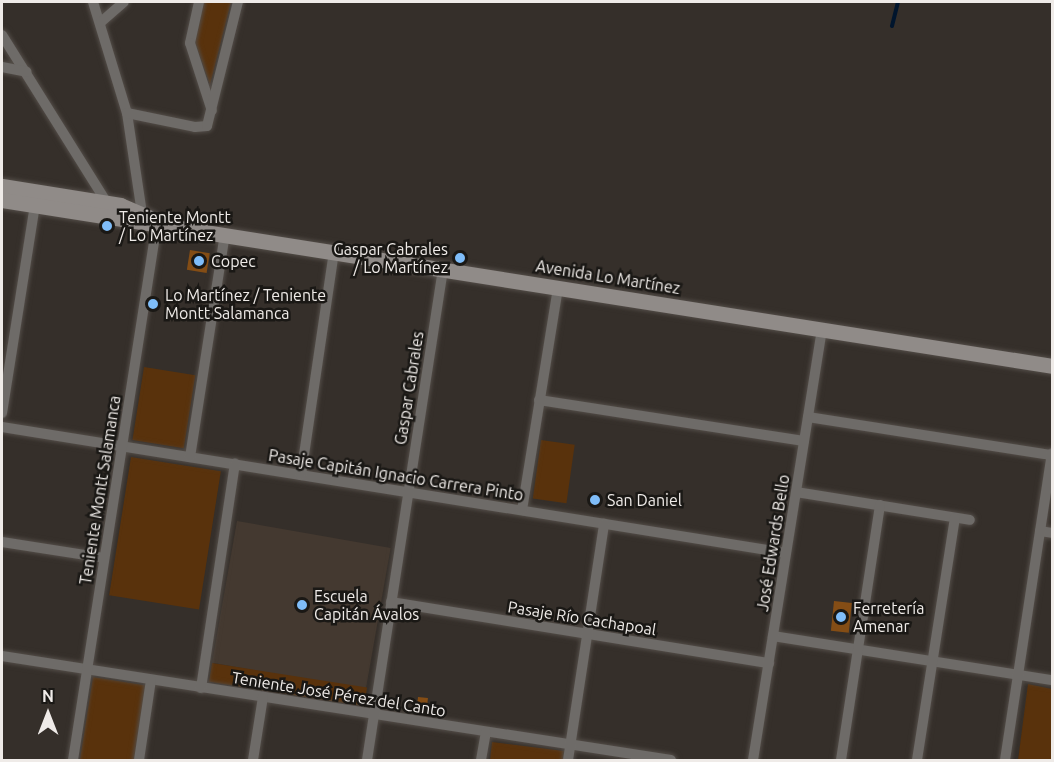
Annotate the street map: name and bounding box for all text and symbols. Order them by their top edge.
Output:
place label: Teniente Montt / Lo Martínez [119,207,231,245]
marker: Teniente Montt / Lo Martínez [100,219,114,233]
place label: Gaspar Cabrales / Lo Martínez [333,239,448,277]
place label: Copec [211,251,256,271]
marker: Gaspar Cabrales / Lo Martínez [453,251,467,265]
marker: Copec [192,254,206,268]
street label: Avenida Lo Martínez [534,256,682,298]
place label: Lo Martínez / Teniente Montt Salamanca [165,285,326,323]
marker: Lo Martínez / Teniente Montt Salamanca [146,297,160,311]
street label: Gaspar Cabrales [391,330,427,446]
street label: Teniente Montt Salamanca [76,394,124,586]
street label: Pasaje Capitán Ignacio Carrera Pinto [267,445,525,505]
street label: José Edwards Bello [753,473,793,613]
place label: San Daniel [607,490,682,510]
marker: San Daniel [588,493,602,507]
place label: Escuela Capitán Ávalos [314,586,419,624]
street label: Pasaje Río Cachapoal [506,597,658,639]
marker: Escuela Capitán Ávalos [295,598,309,612]
place label: Ferretería Amenar [853,598,924,636]
marker: Ferretería Amenar [834,610,848,624]
street label: Teniente José Pérez del Canto [231,668,447,720]
north arrow [18,684,78,744]
text: N [42,687,54,705]

